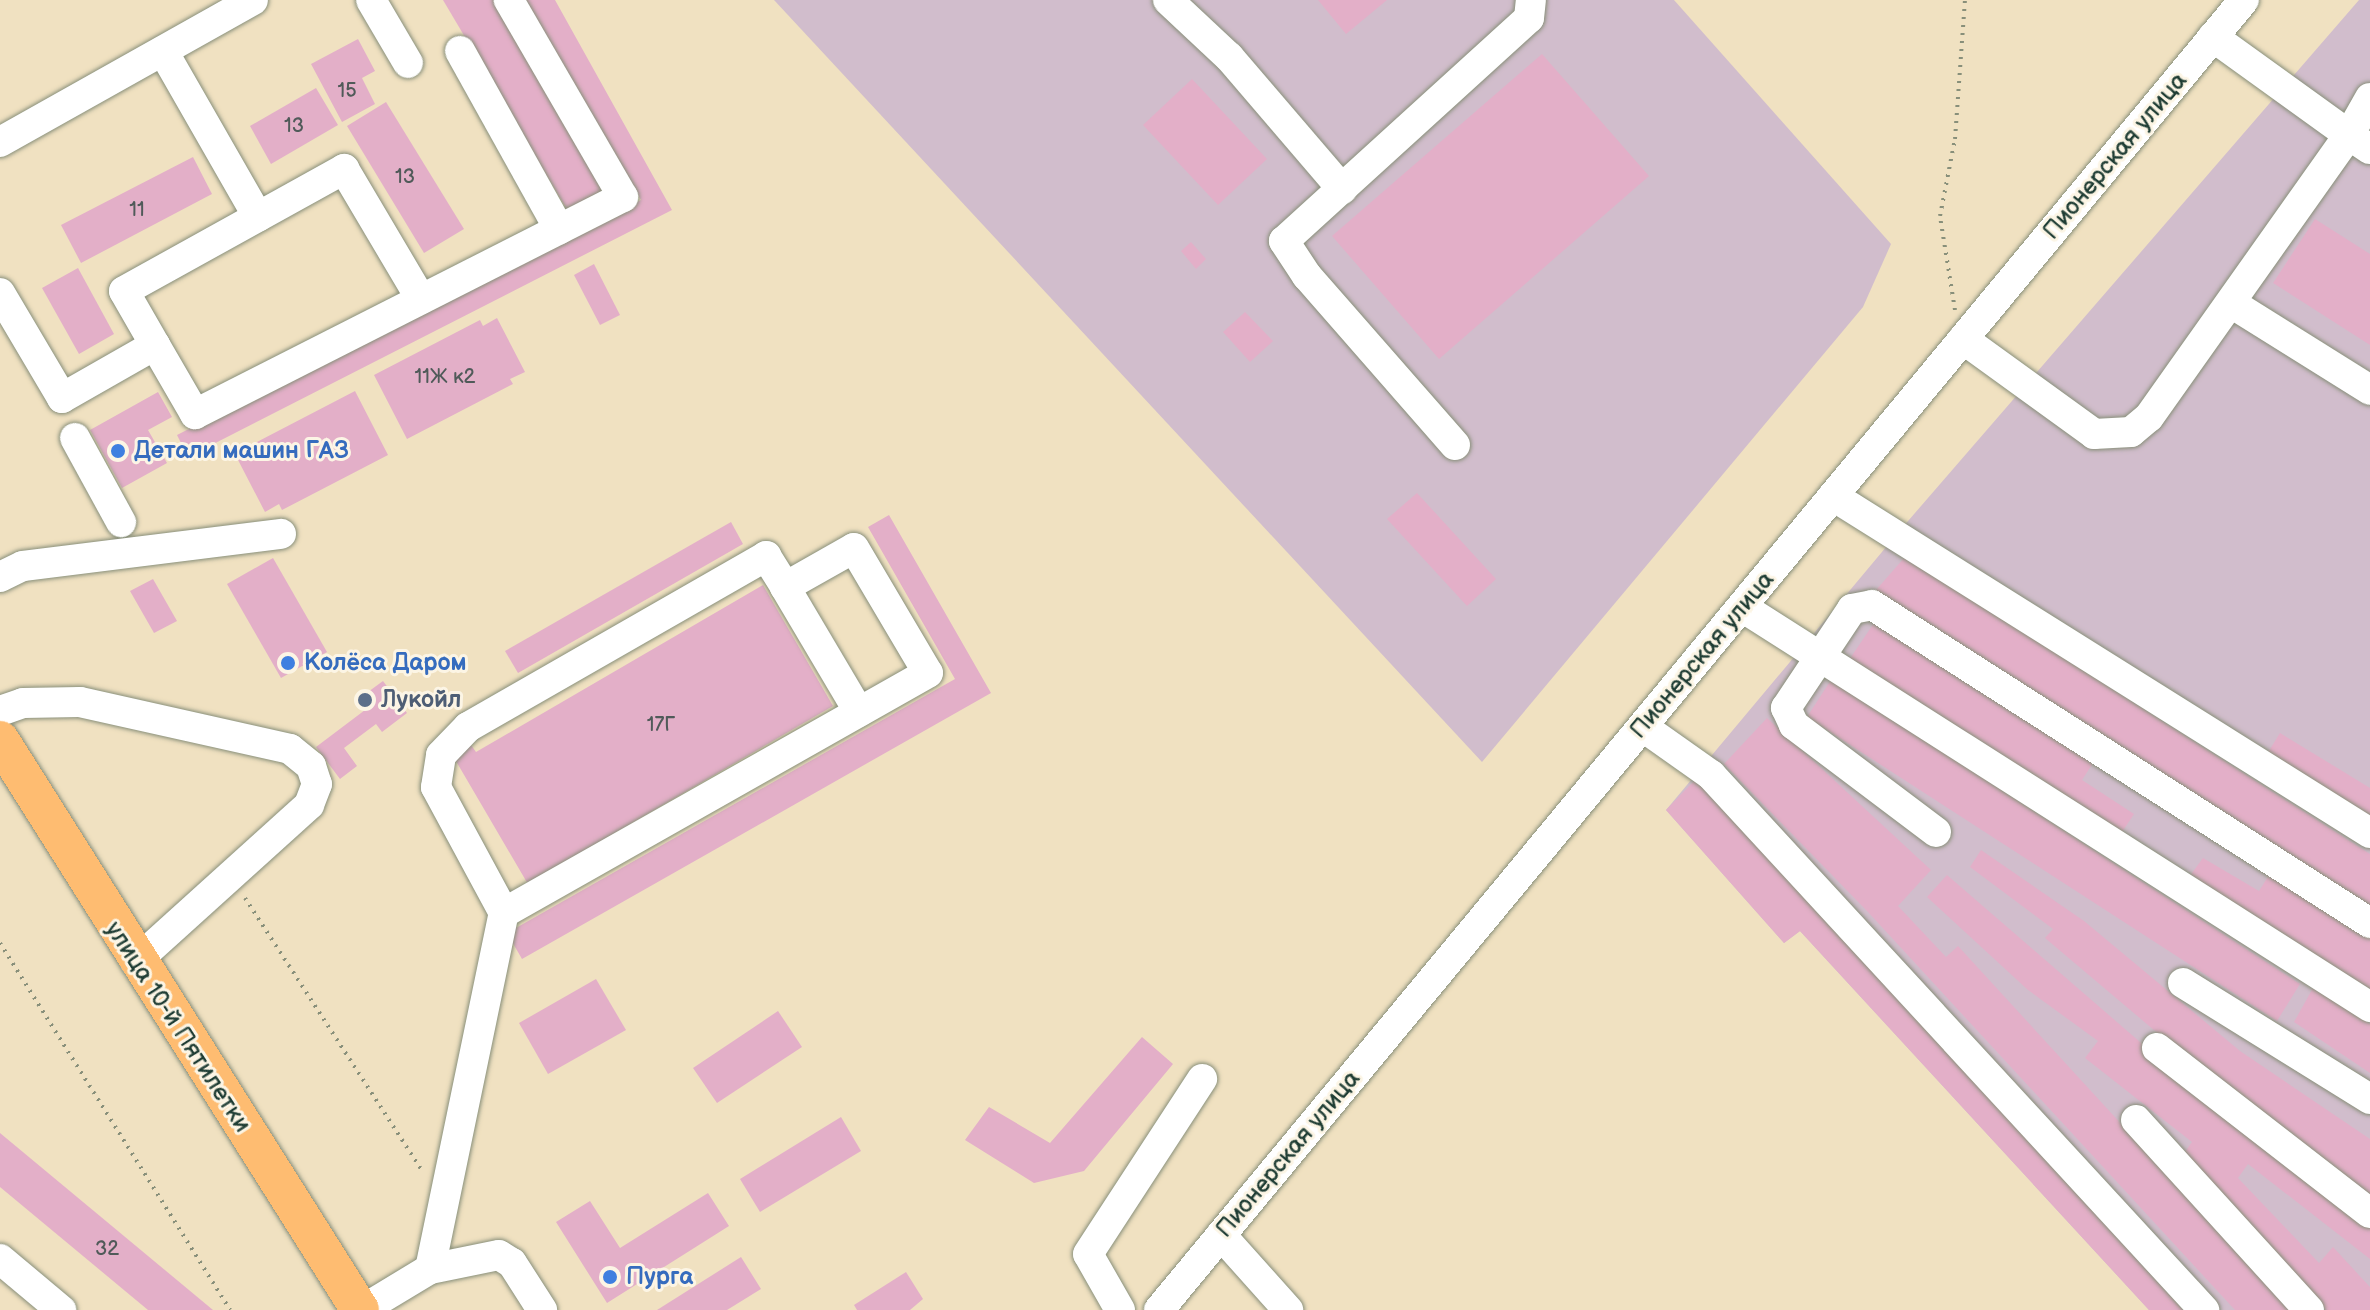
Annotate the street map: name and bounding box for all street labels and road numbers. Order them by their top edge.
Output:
street label: Пионерская улица [2037,67,2193,245]
street label: Пионерская улица [1624,566,1780,744]
street label: улица 10-й Пятилетки [99,916,257,1138]
street label: Пионерская улица [1210,1065,1366,1243]

